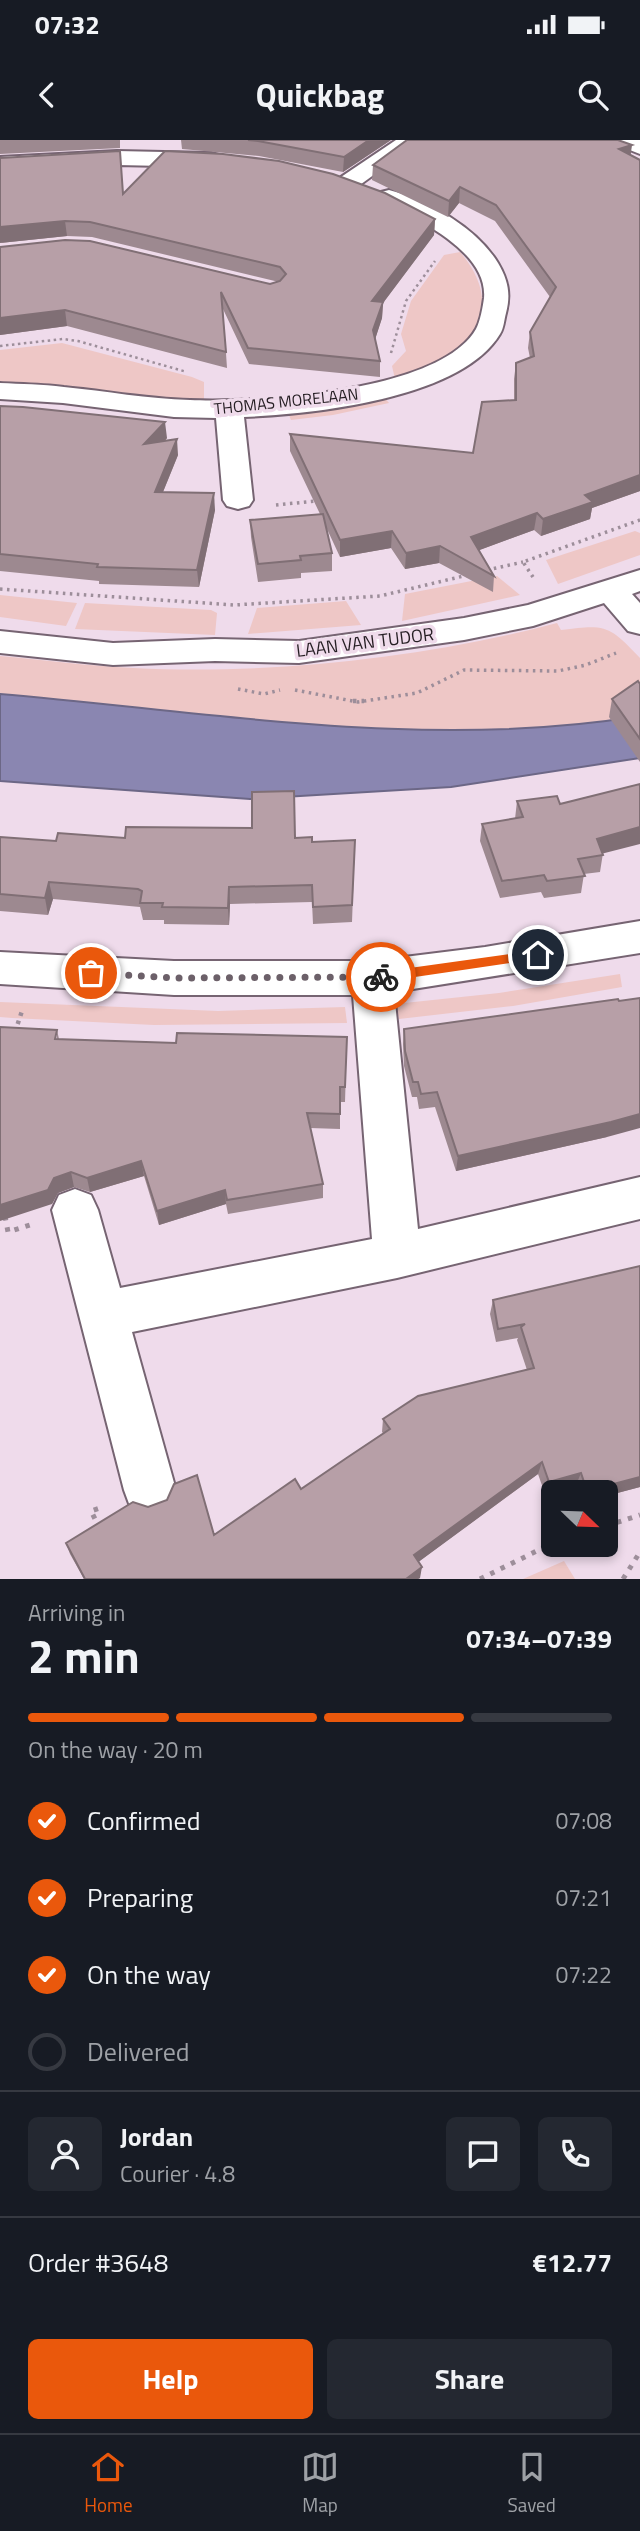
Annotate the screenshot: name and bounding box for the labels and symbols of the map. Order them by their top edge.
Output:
street label: THOMAS MORELAAN [213,381,359,421]
street label: LAAN VAN TUDOR [295,620,435,664]
pin [508,925,568,985]
courier [346,942,416,1012]
pin [61,943,121,1003]
north arrow [541,1480,618,1558]

